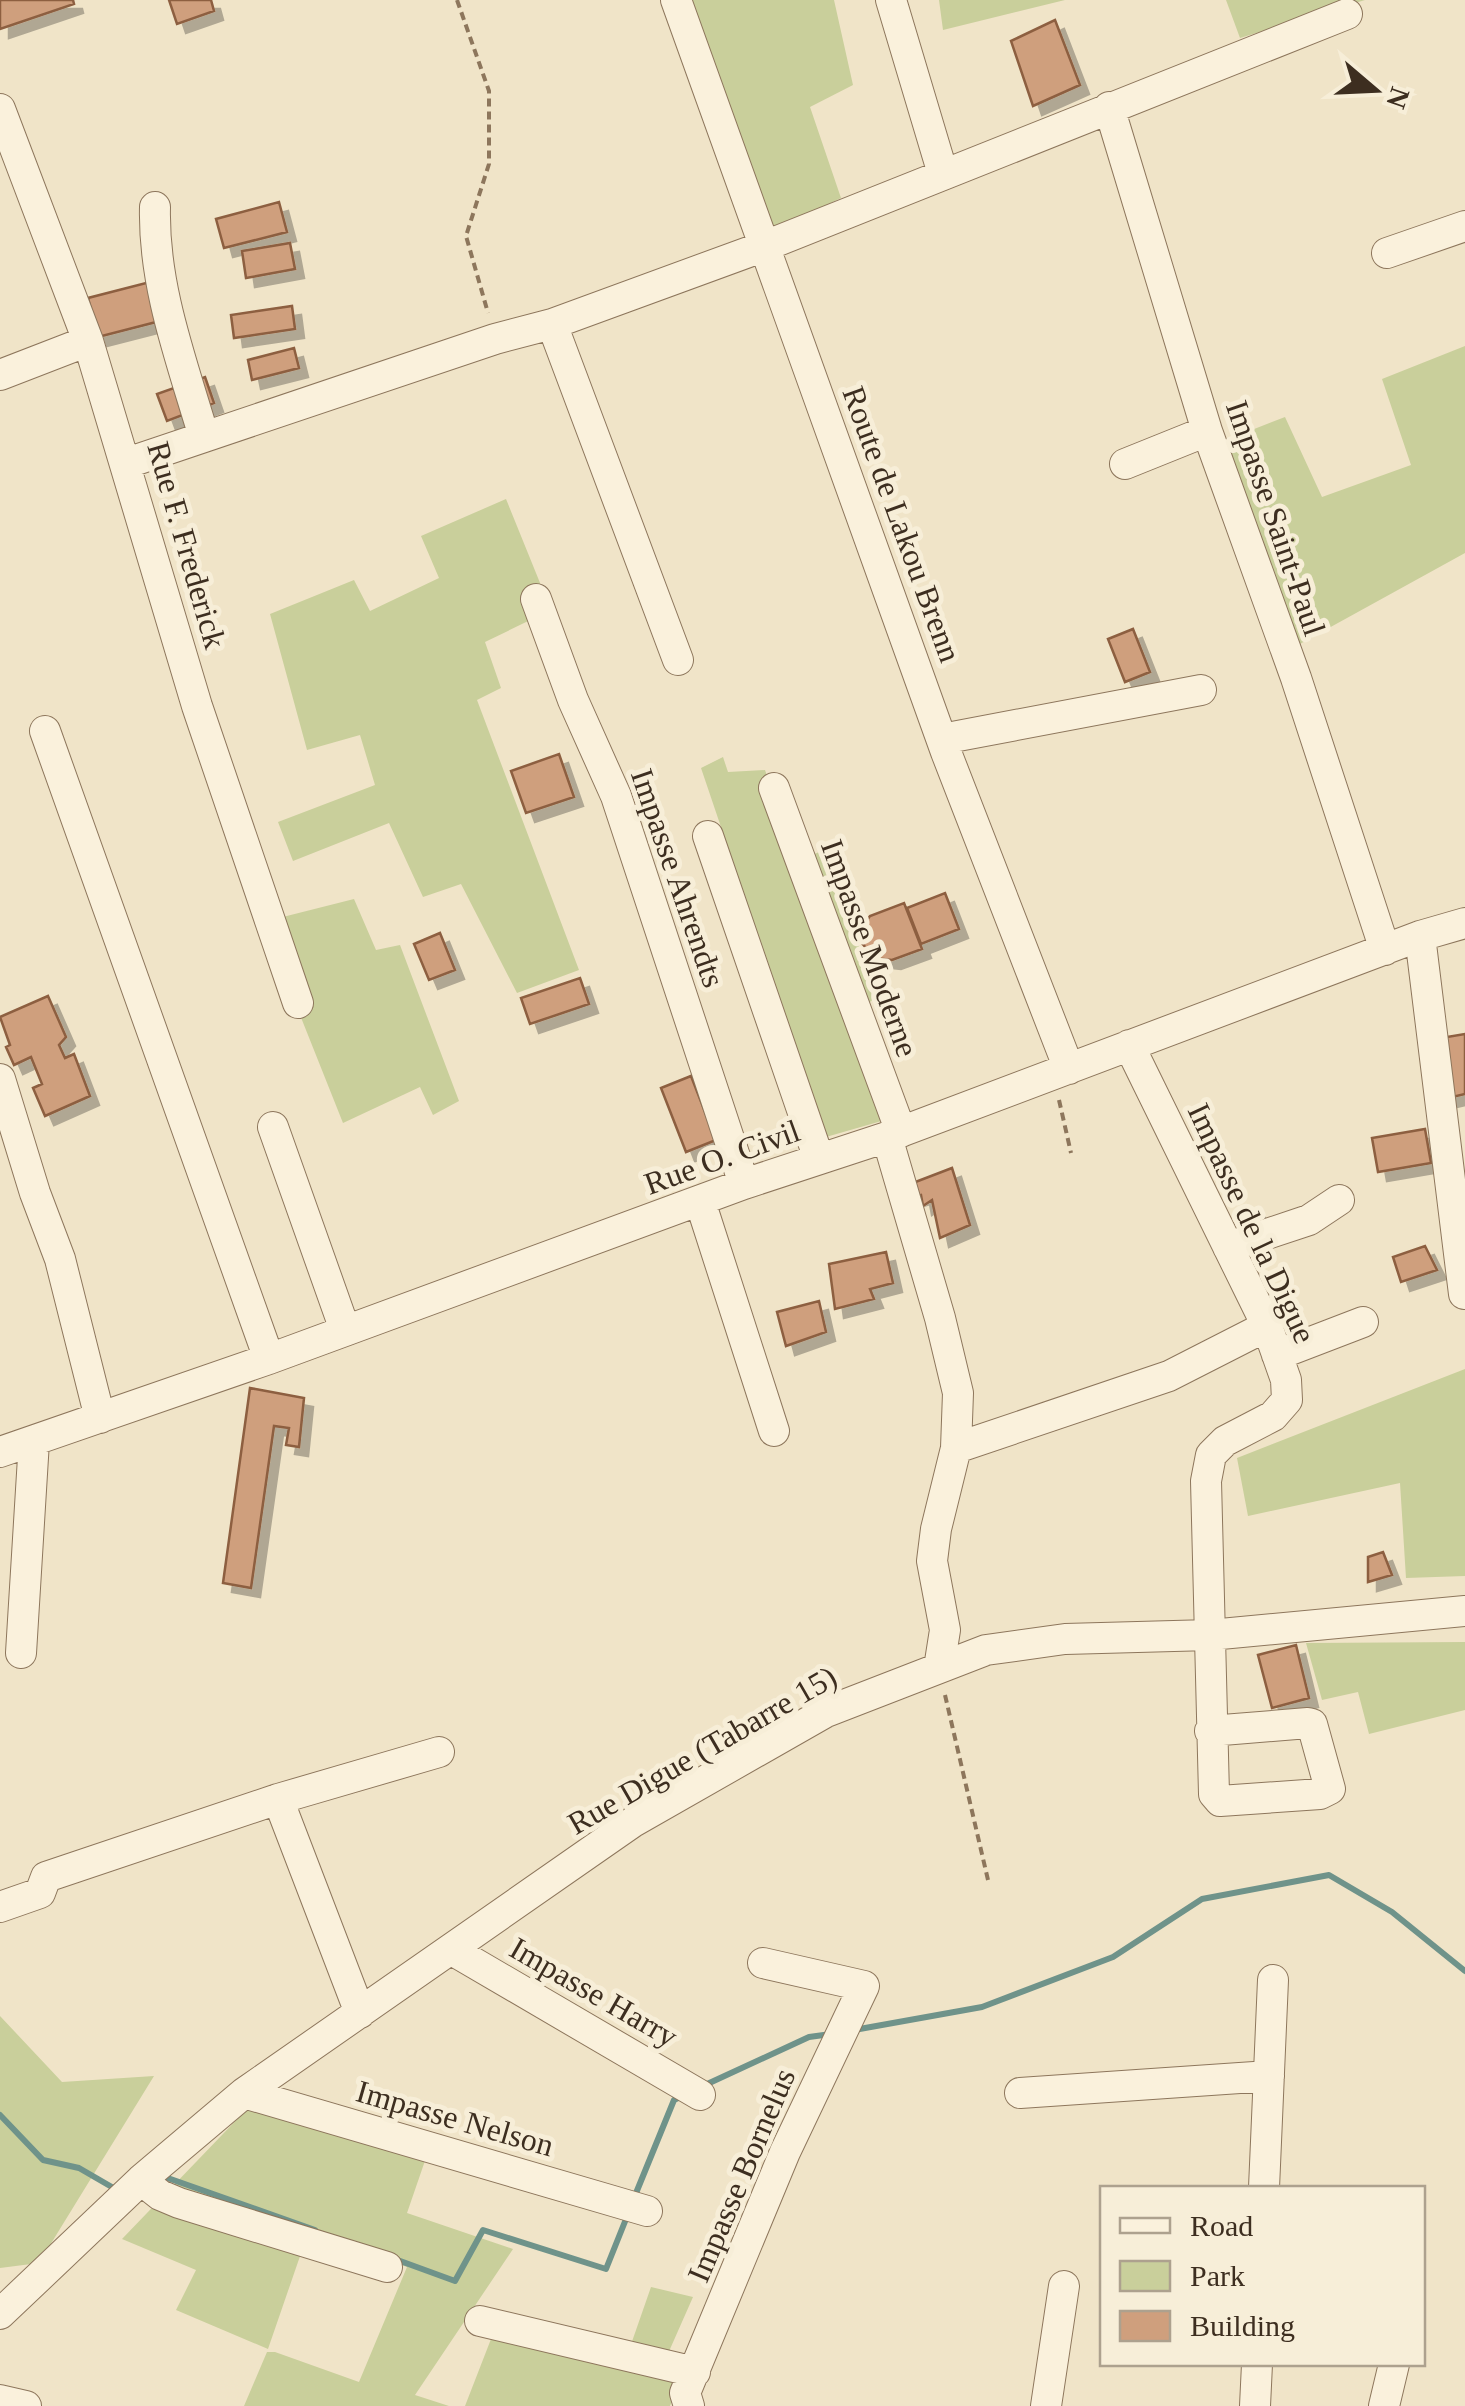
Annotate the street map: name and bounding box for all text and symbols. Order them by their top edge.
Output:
north arrow [1325,40,1425,140]
text: N [1380,83,1416,113]
street label: Route de Lakou Brenn [835,381,969,667]
street label: Impasse Saint-Paul [1219,396,1333,640]
street label: Rue F. Frederick [140,437,234,653]
street label: Impasse Ahrendts [624,764,732,992]
street label: Impasse Moderne [814,835,926,1061]
street label: Impasse de la Digue [1181,1097,1323,1349]
street label: Rue O. Civil [639,1112,805,1202]
street label: Rue Digue (Tabarre 15) [561,1658,843,1842]
street label: Impasse Harry [504,1930,684,2054]
street label: Impasse Bornelus [680,2063,802,2287]
street label: Impasse Nelson [352,2073,558,2163]
legend [1100,2186,1425,2366]
text: Road [1190,2209,1253,2242]
text: Park [1190,2259,1245,2292]
text: Building [1190,2309,1295,2342]

